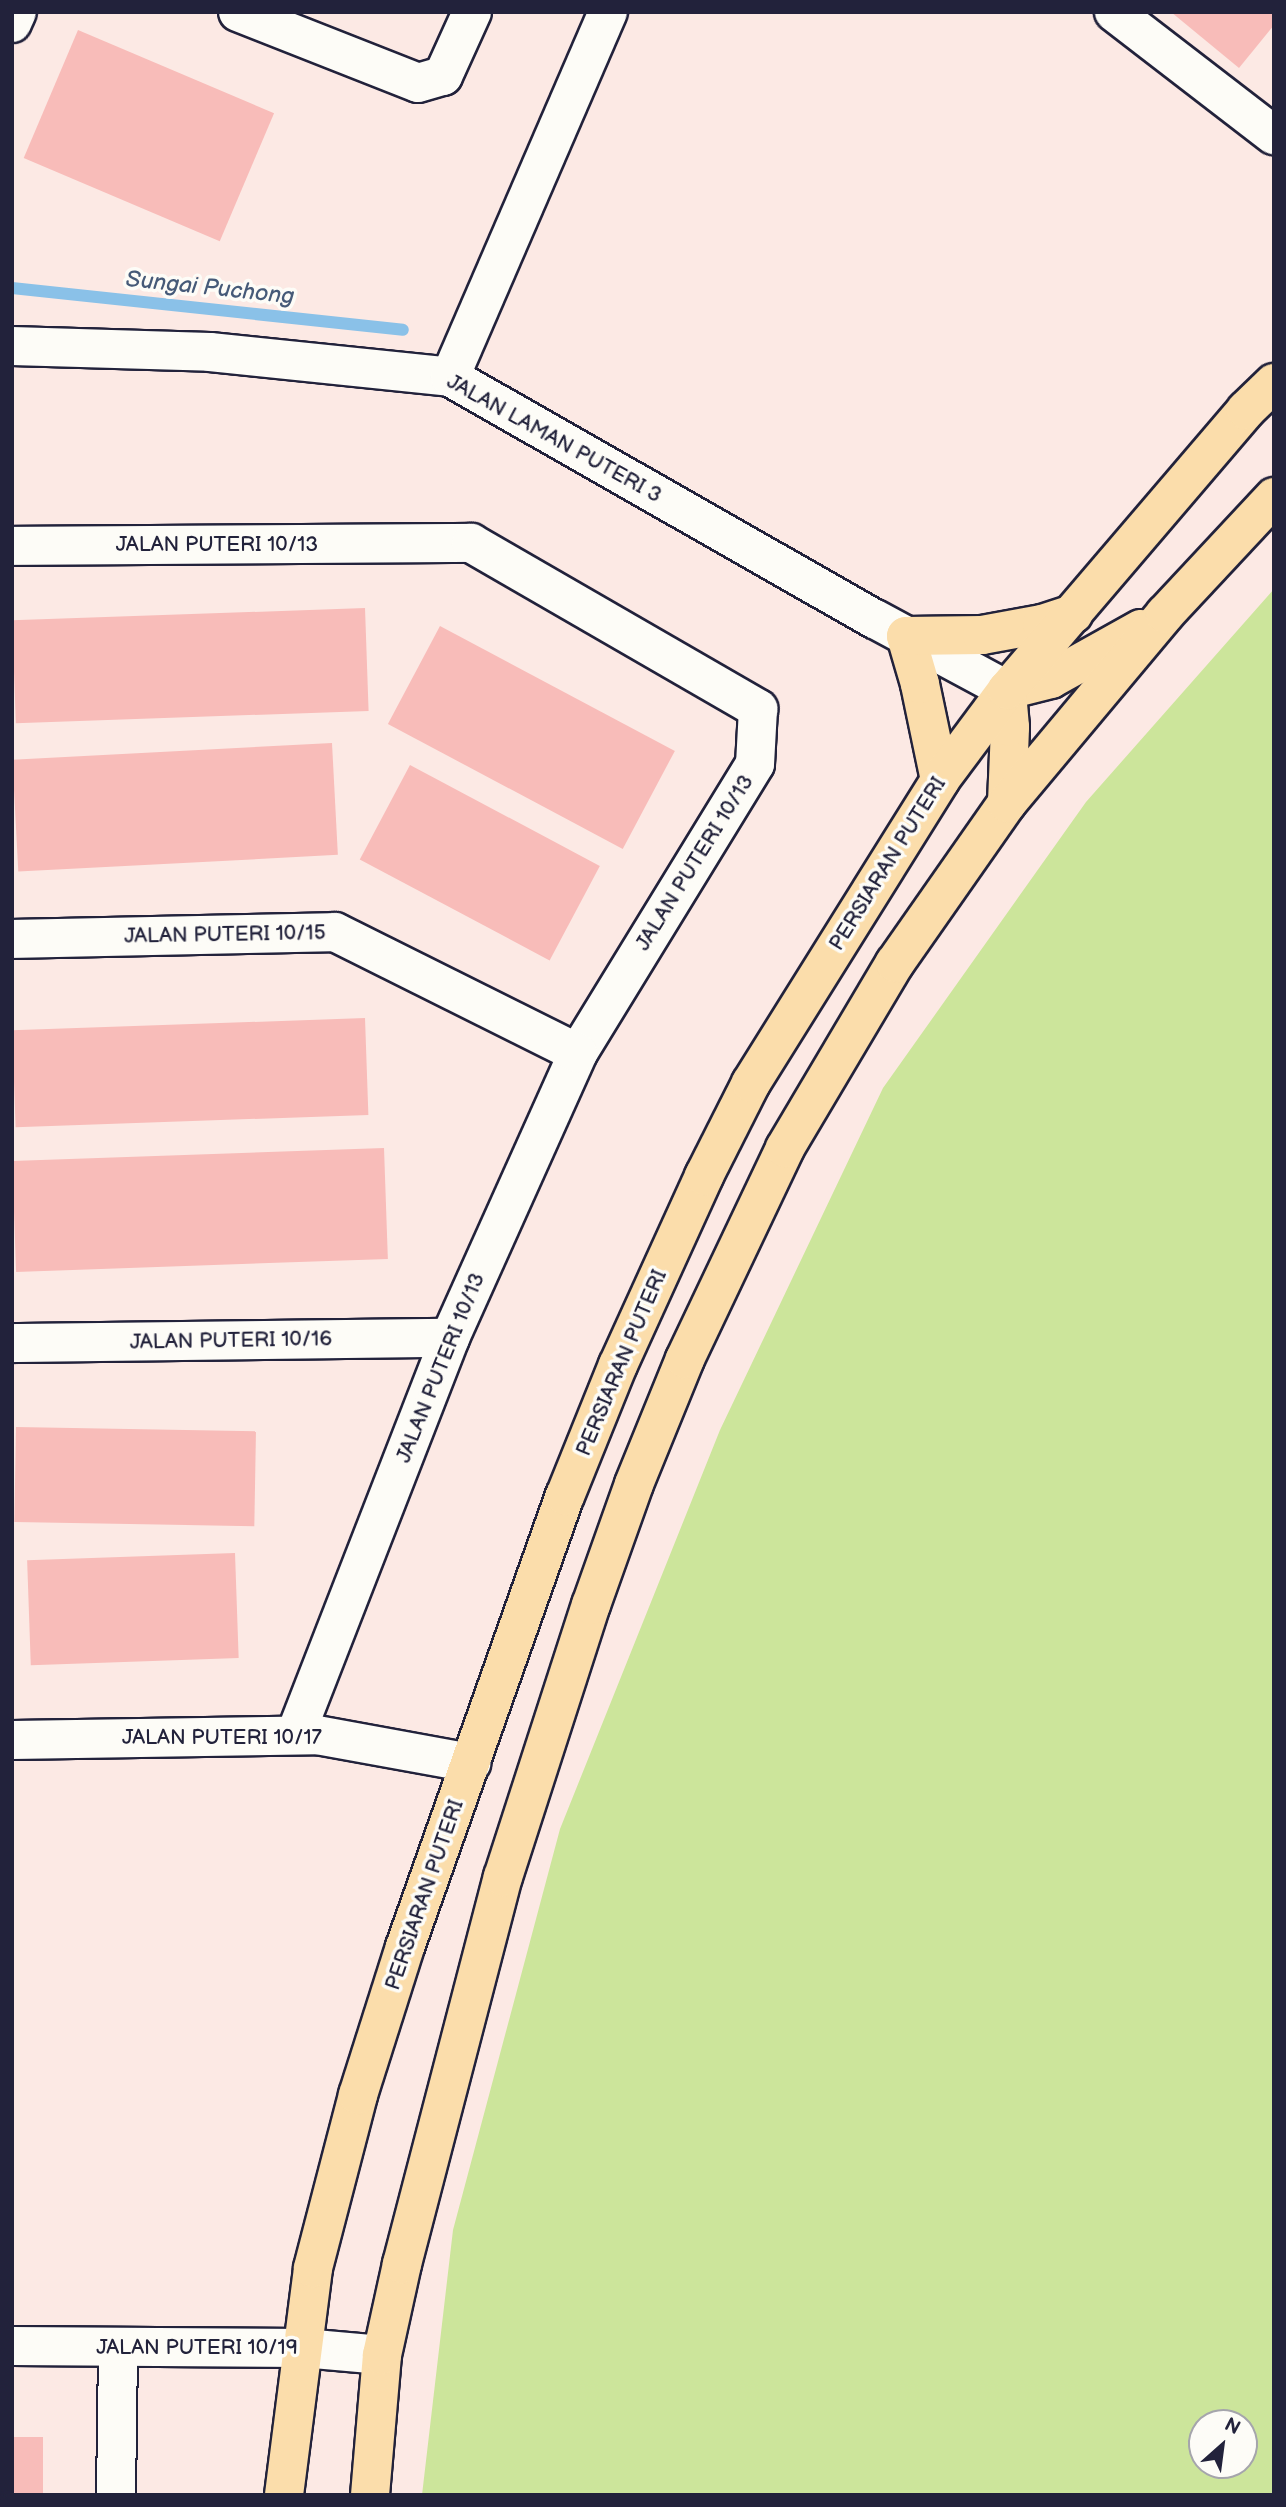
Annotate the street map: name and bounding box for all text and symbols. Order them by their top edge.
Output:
water label: Sungai Puchong [124,265,296,311]
street label: JALAN LAMAN PUTERI 3 [442,369,666,509]
street label: JALAN PUTERI 10/13 [116,532,318,558]
street label: JALAN PUTERI 10/13 [631,771,759,955]
street label: PERSIARAN PUTERI [824,773,952,955]
street label: JALAN PUTERI 10/15 [124,921,326,949]
street label: PERSIARAN PUTERI [571,1266,673,1460]
street label: JALAN PUTERI 10/13 [391,1269,491,1467]
street label: JALAN PUTERI 10/16 [130,1327,332,1355]
street label: JALAN PUTERI 10/17 [122,1725,322,1751]
street label: PERSIARAN PUTERI [381,1796,469,1994]
street label: JALAN PUTERI 10/19 [96,2335,298,2361]
north arrow [1188,2409,1258,2479]
text: N [1220,2413,1244,2440]

